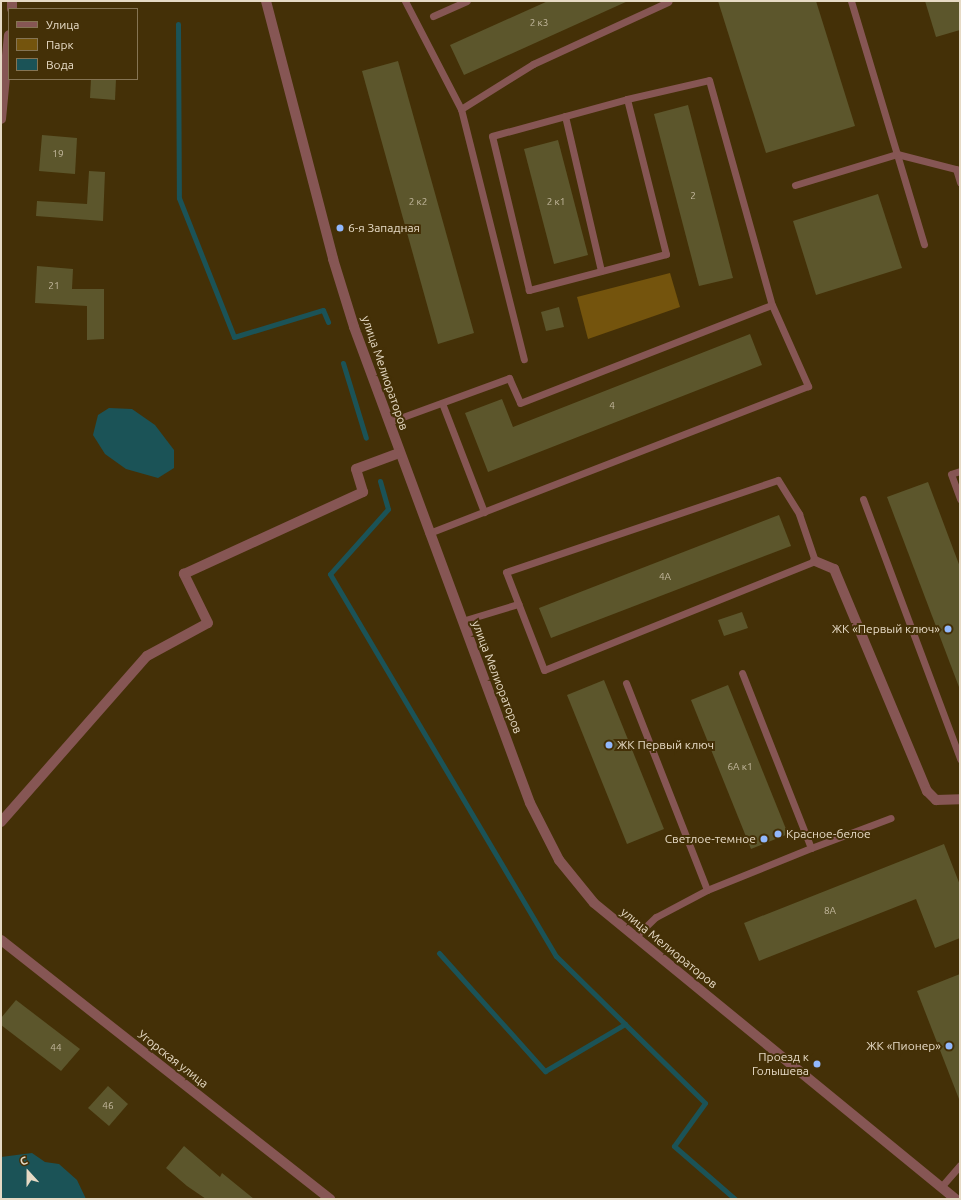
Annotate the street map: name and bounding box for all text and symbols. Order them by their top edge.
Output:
legend [8,8,138,80]
house number: 2 к3 [530,17,548,29]
text: Улица [46,18,79,31]
text: Парк [46,38,74,51]
text: Вода [46,58,74,71]
house number: 19 [52,148,64,160]
house number: 2 [690,190,696,202]
house number: 2 к2 [409,196,427,208]
house number: 2 к1 [547,196,565,208]
place label: 6-я Западная [348,221,420,235]
marker: 6-я Западная [335,223,345,233]
house number: 21 [48,280,60,292]
street label: улица Мелиораторов [359,314,411,432]
house number: 4 [609,400,615,412]
house number: 4А [659,571,671,583]
street label: улица Мелиораторов [469,618,525,736]
place label: ЖК «Первый ключ» [832,622,940,636]
marker: ЖК «Первый ключ» [943,624,953,634]
place label: ЖК Первый ключ [617,738,714,752]
marker: ЖК Первый ключ [604,740,614,750]
house number: 6А к1 [727,761,753,773]
place label: Красное-белое [786,827,871,841]
marker: Красное-белое [773,829,783,839]
place label: Светлое-темное [665,832,756,846]
marker: Светлое-темное [759,834,769,844]
street label: улица Мелиораторов [618,905,720,991]
house number: 8А [824,905,836,917]
street label: Угорская улица [135,1027,211,1091]
place label: ЖК «Пионер» [866,1039,941,1053]
marker: ЖК «Пионер» [944,1041,954,1051]
house number: 44 [50,1042,62,1054]
place label: Проезд к Голышева [752,1050,809,1078]
marker: Проезд к Голышева [812,1059,822,1069]
house number: 46 [102,1100,114,1112]
north arrow [8,1152,48,1192]
text: С [18,1154,29,1168]

